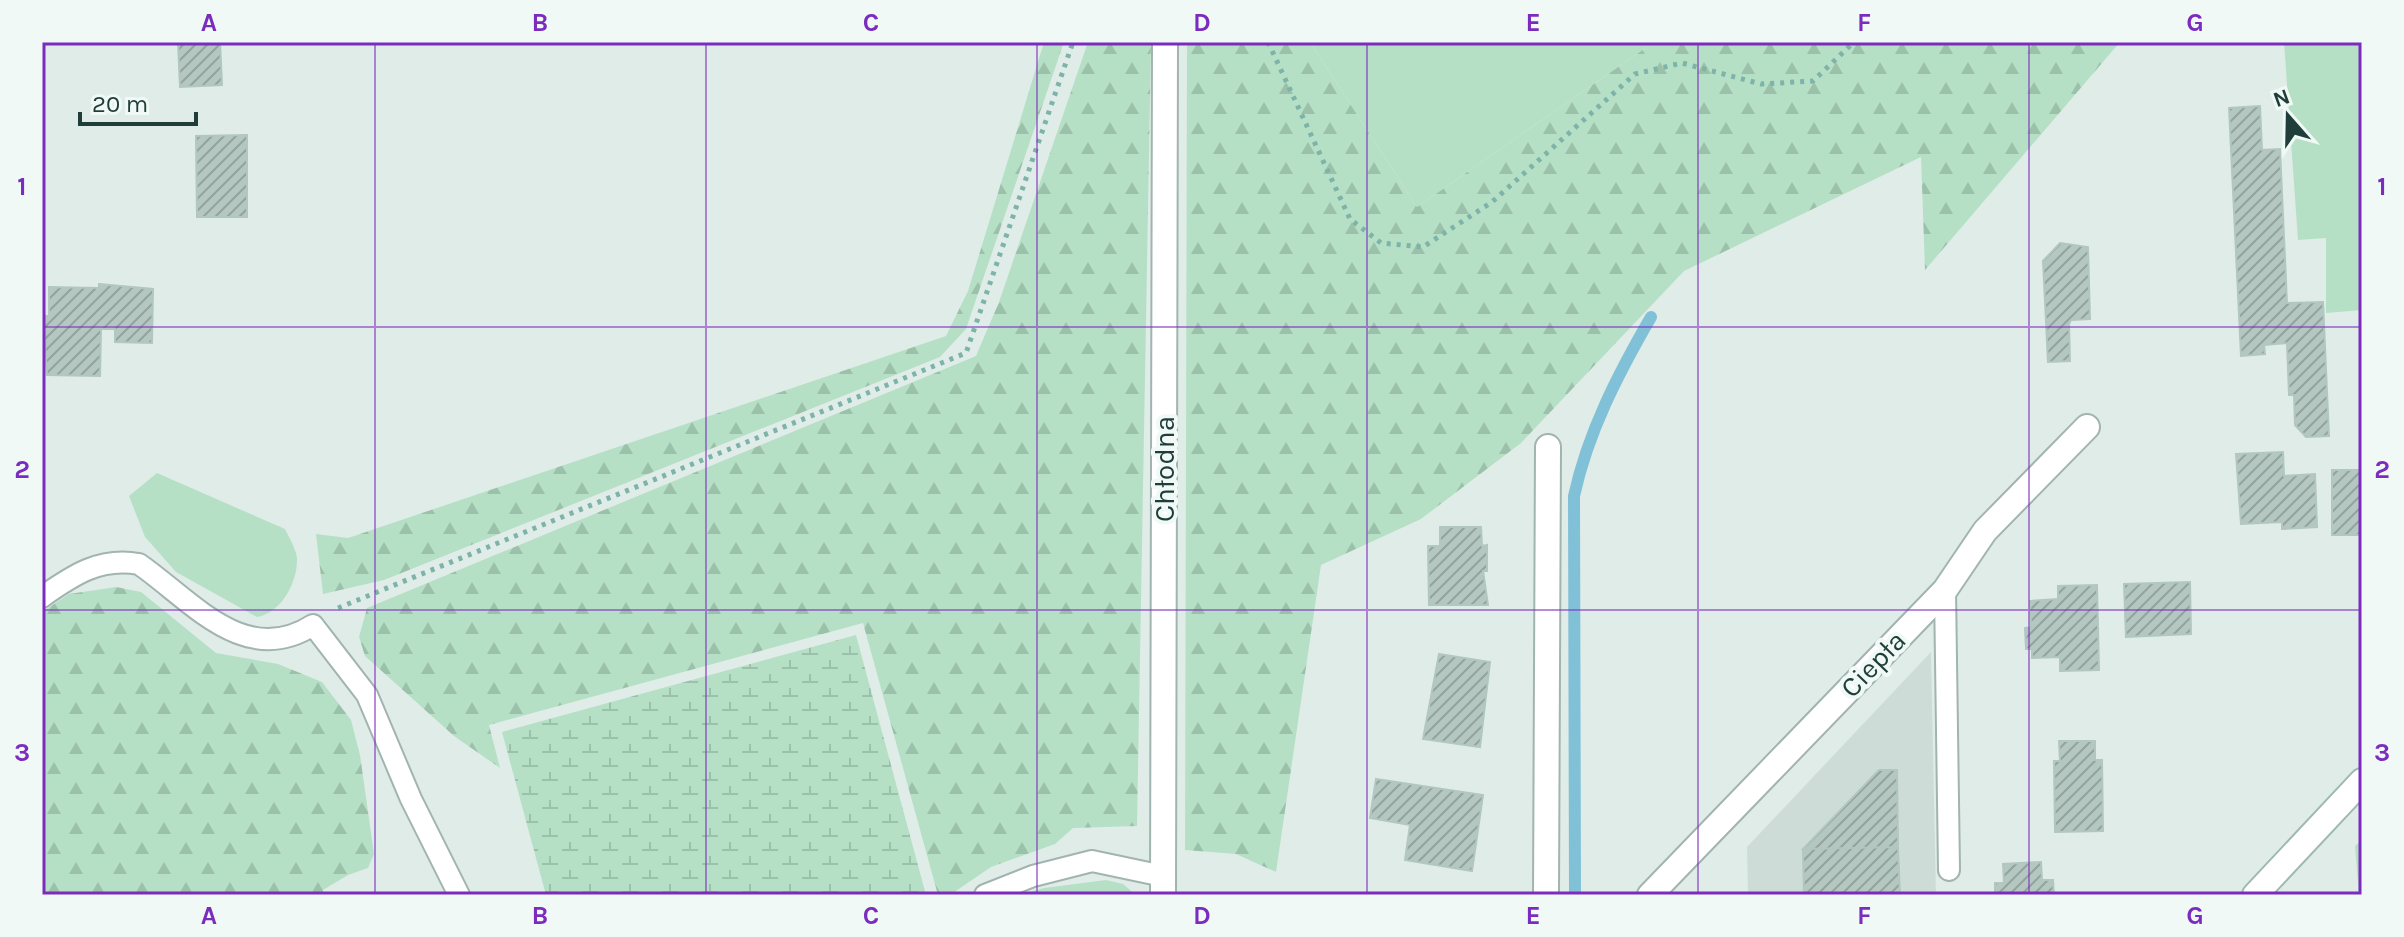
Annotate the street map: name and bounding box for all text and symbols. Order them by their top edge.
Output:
text: A [201,7,217,38]
text: B [532,7,548,38]
text: C [863,7,879,38]
text: D [1193,7,1211,38]
text: E [1525,7,1541,38]
text: F [1857,7,1871,38]
text: G [2186,7,2204,38]
scale bar [80,76,196,126]
north arrow [2248,76,2328,156]
text: N [2270,83,2293,113]
text: 20 m [92,90,148,118]
text: 1 [17,171,27,202]
text: 1 [2377,171,2387,202]
street label: Chłodna [1148,416,1181,522]
text: 2 [14,454,30,485]
text: 2 [2374,454,2390,485]
street label: Ciepła [1834,624,1912,704]
text: 3 [14,737,30,768]
text: 3 [2374,737,2390,768]
text: A [201,900,217,931]
text: B [532,900,548,931]
text: C [863,900,879,931]
text: D [1193,900,1211,931]
text: E [1525,900,1541,931]
text: F [1857,900,1871,931]
text: G [2186,900,2204,931]

